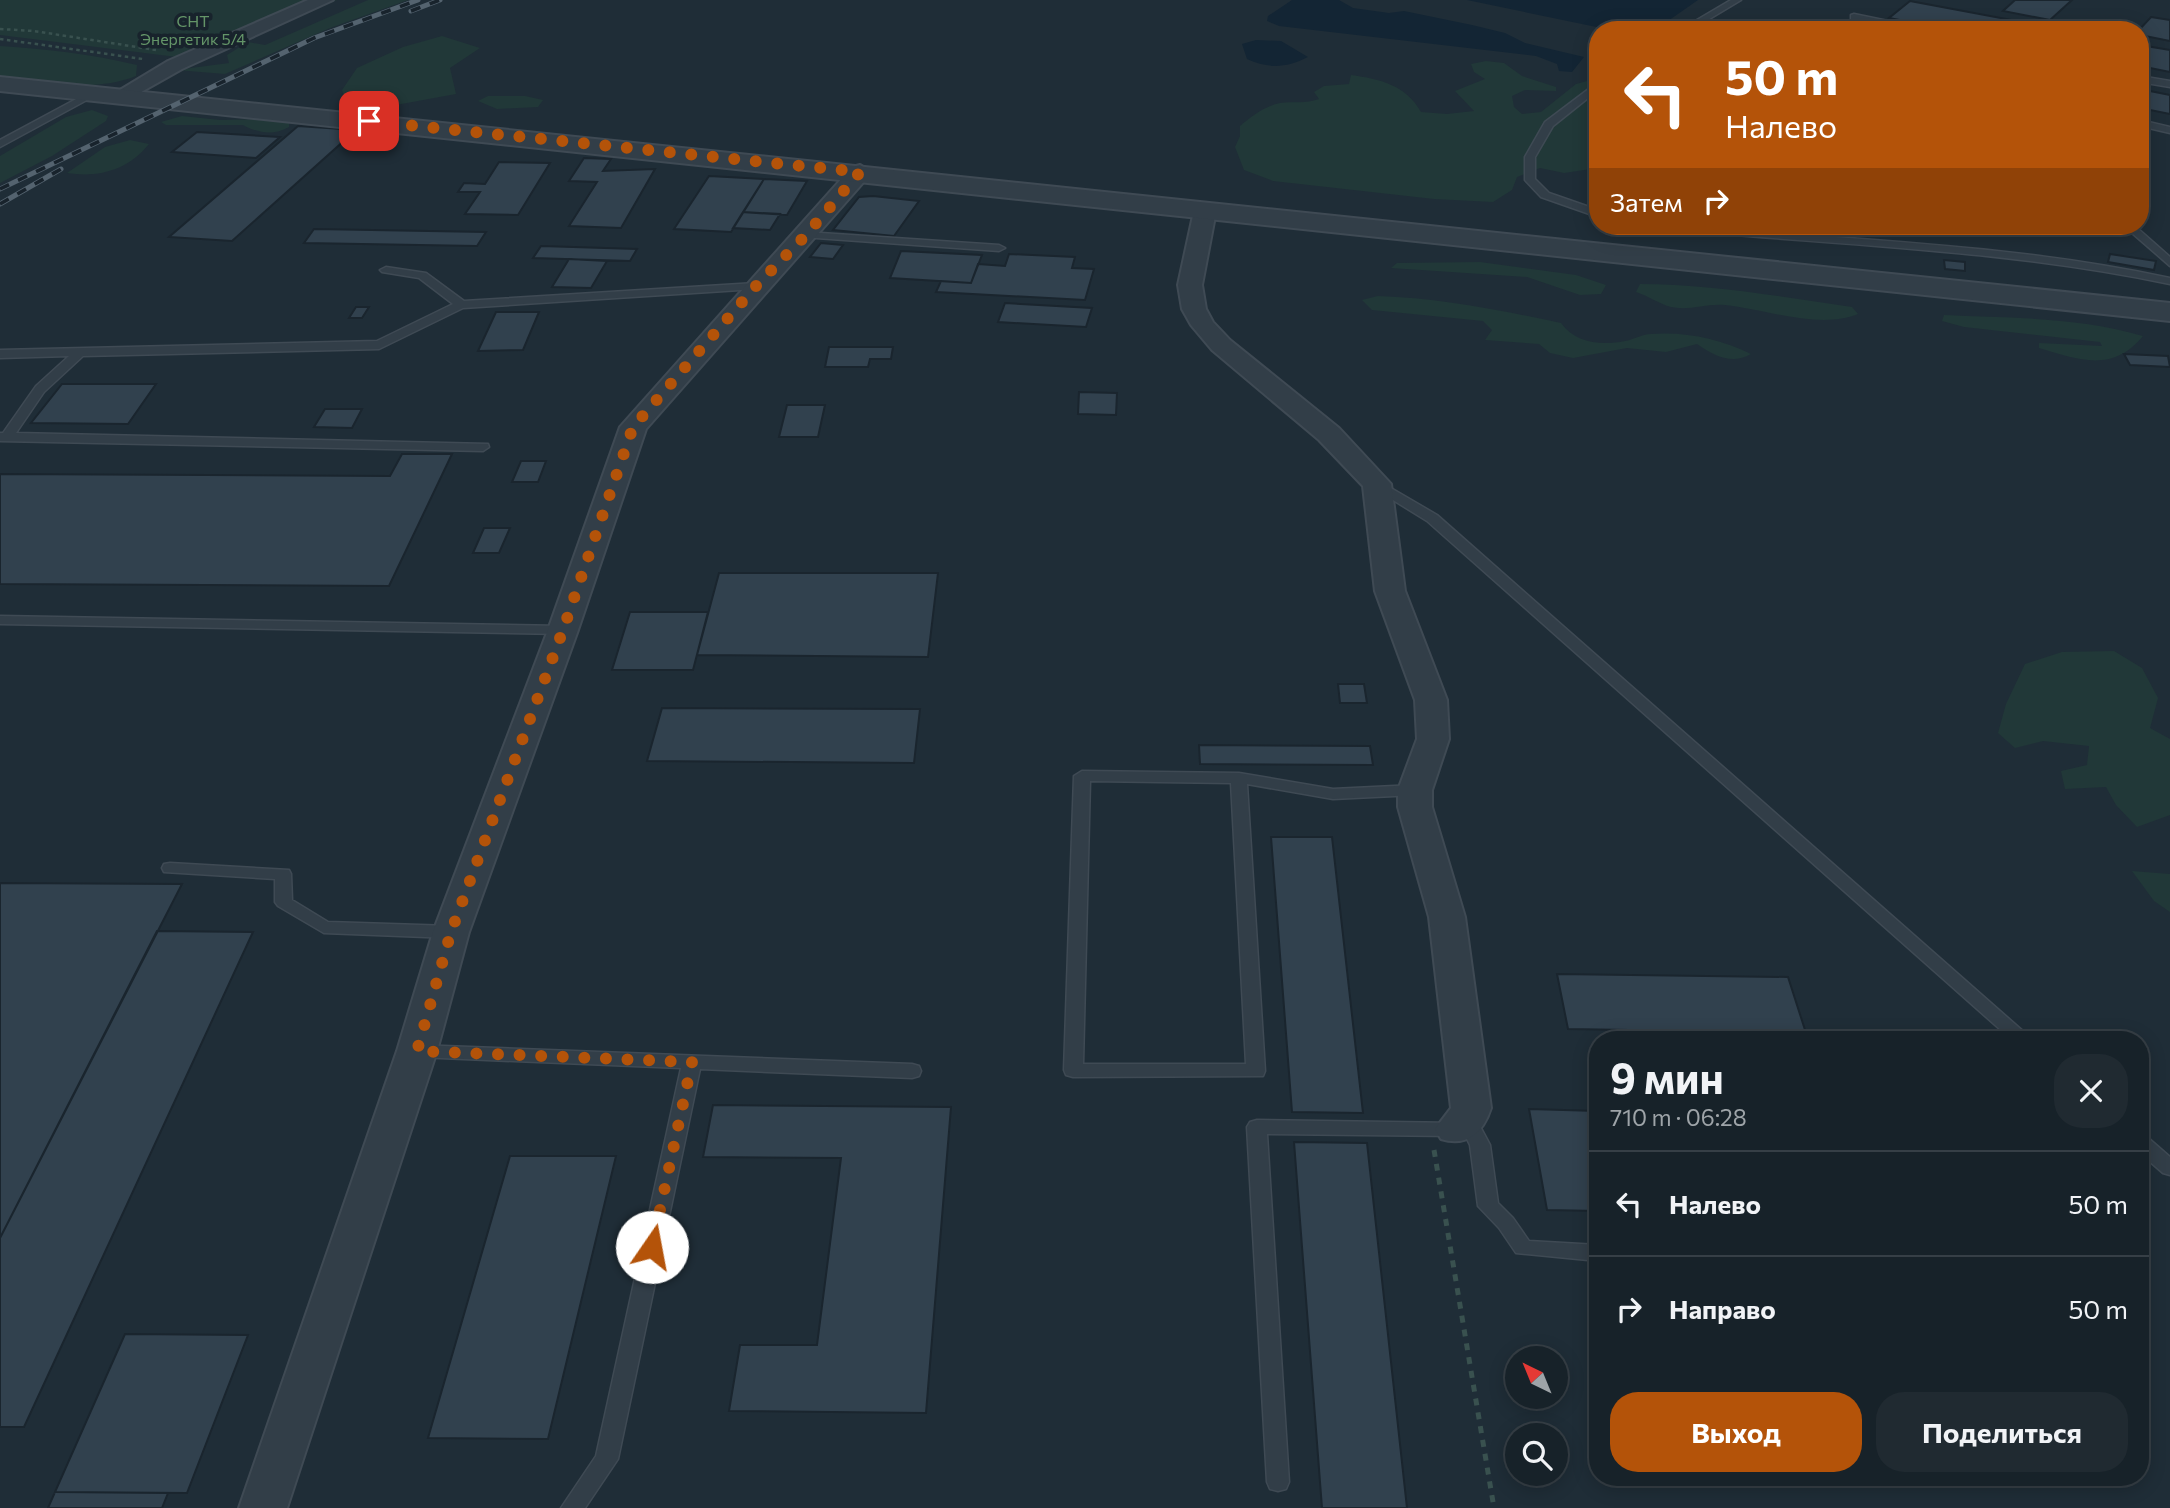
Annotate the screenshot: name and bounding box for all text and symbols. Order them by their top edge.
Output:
park label: СНТ Энергетик 5/4 [140,11,246,48]
text: 50 m [1725,45,1838,105]
icon: left [1610,49,1701,140]
pin [339,91,399,151]
icon: arrive [350,102,388,140]
text: Налево [1725,105,1837,145]
icon: right [1697,182,1735,220]
text: Затем [1610,186,1683,217]
text: 9 мин [1610,1051,1724,1103]
button: close [2054,1054,2128,1128]
text: 710 m · 06:28 [1610,1103,1747,1131]
icon: left [1610,1185,1648,1223]
text: Налево [1669,1188,1761,1219]
text: 50 m [2068,1188,2128,1219]
position arrow [615,1210,689,1284]
icon: right [1610,1290,1648,1328]
text: Направо [1669,1293,1776,1324]
text: 50 m [2068,1293,2128,1324]
north arrow [1505,1346,1568,1409]
map controls [1505,1346,1568,1486]
button: Выход [1610,1392,1862,1472]
button: Поделиться [1876,1392,2128,1472]
button: search [1505,1423,1568,1486]

